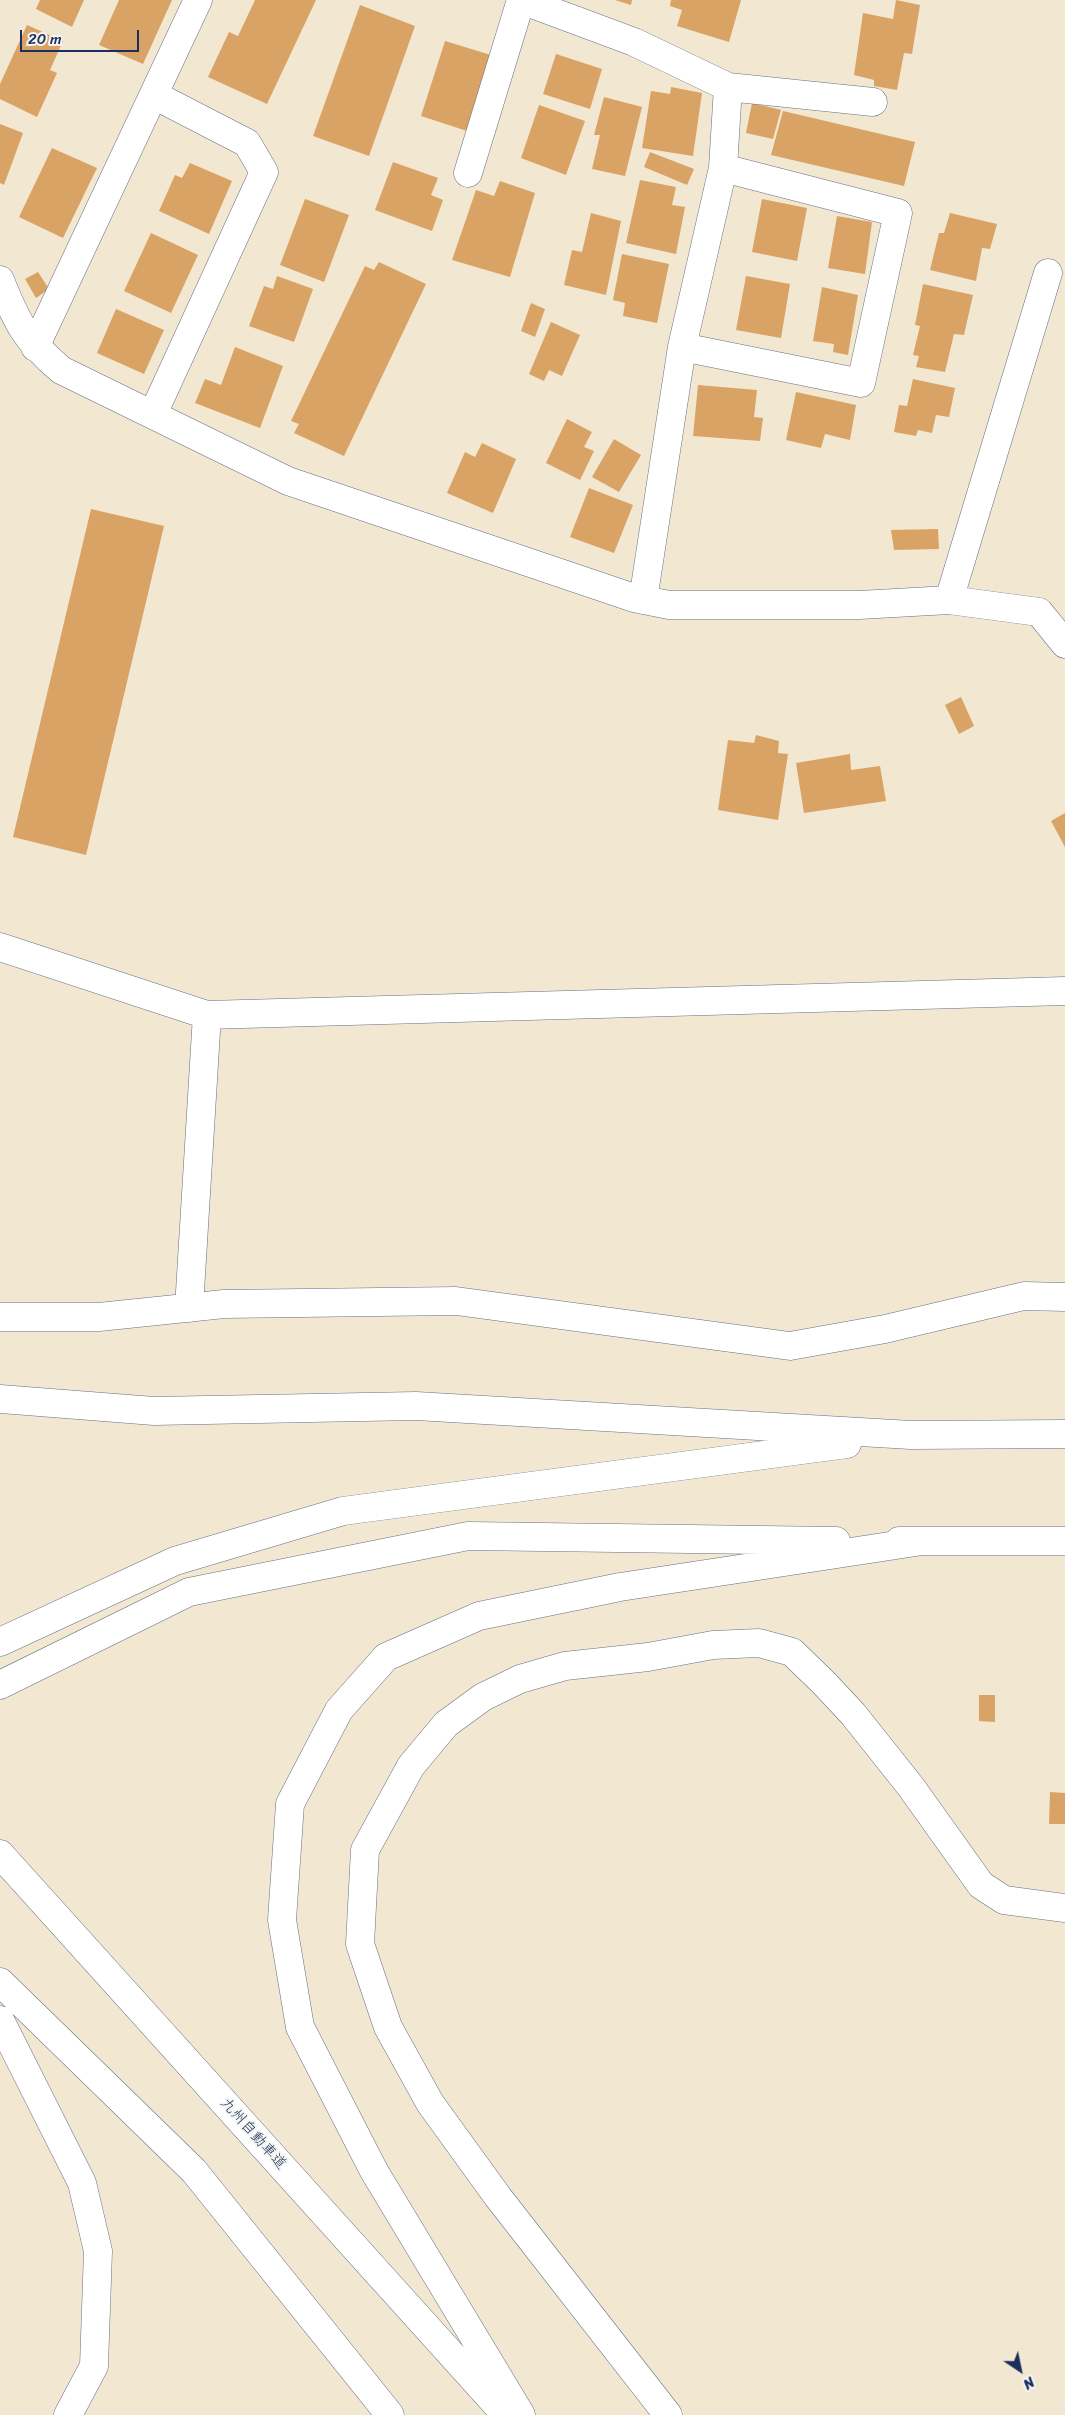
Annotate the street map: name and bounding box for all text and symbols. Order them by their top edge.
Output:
scale bar [22,20,141,52]
text: 20 m [28,26,62,52]
street label: 九州自動車道 [216,2095,290,2173]
north arrow [995,2345,1045,2395]
text: N [1018,2370,1040,2396]

